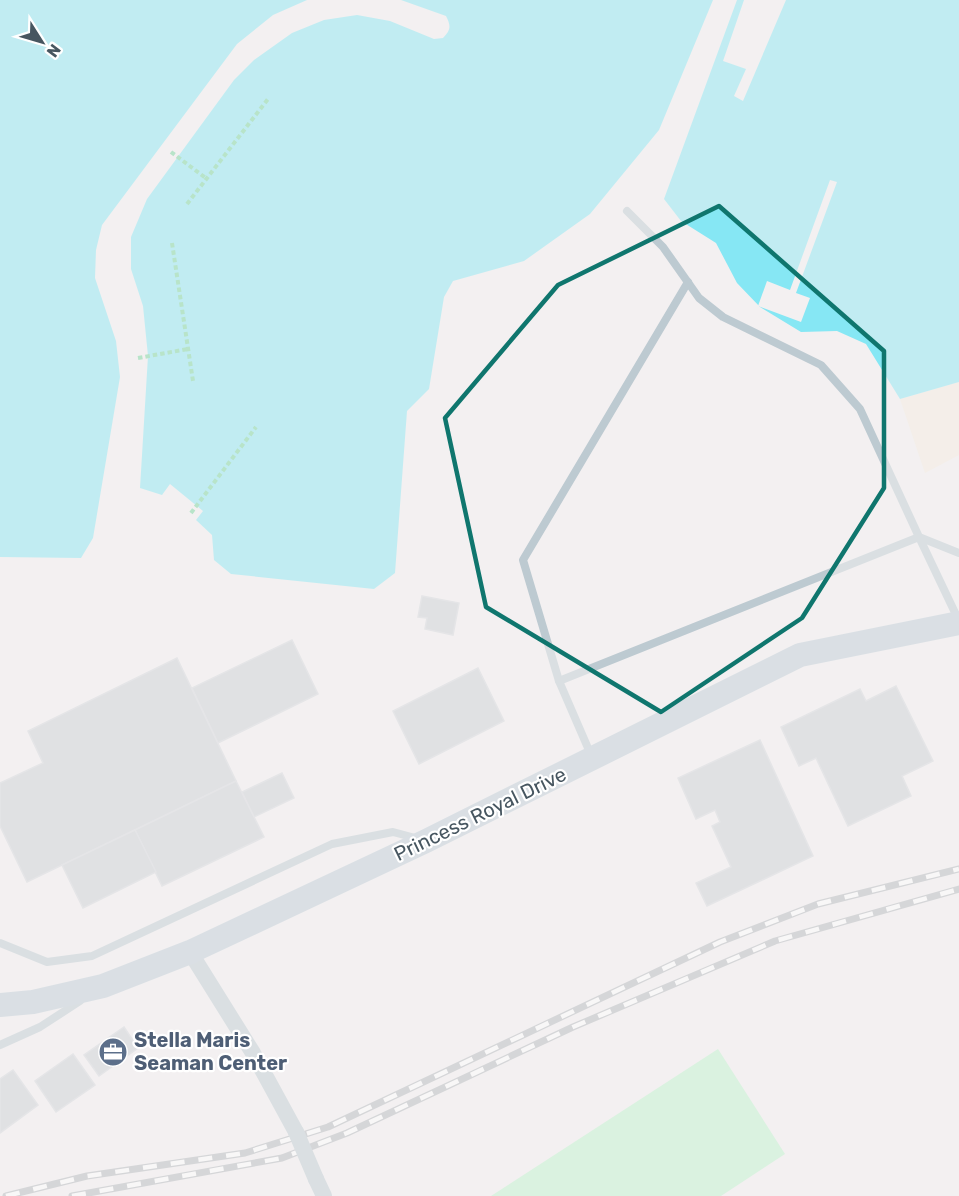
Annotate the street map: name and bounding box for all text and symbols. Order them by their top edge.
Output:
north arrow [12,12,72,72]
text: N [43,40,65,61]
street label: Princess Royal Drive [390,762,570,866]
place label: Stella Maris Seaman Center [134,1028,287,1075]
office icon: Stella Maris Seaman Center [97,1036,129,1068]

